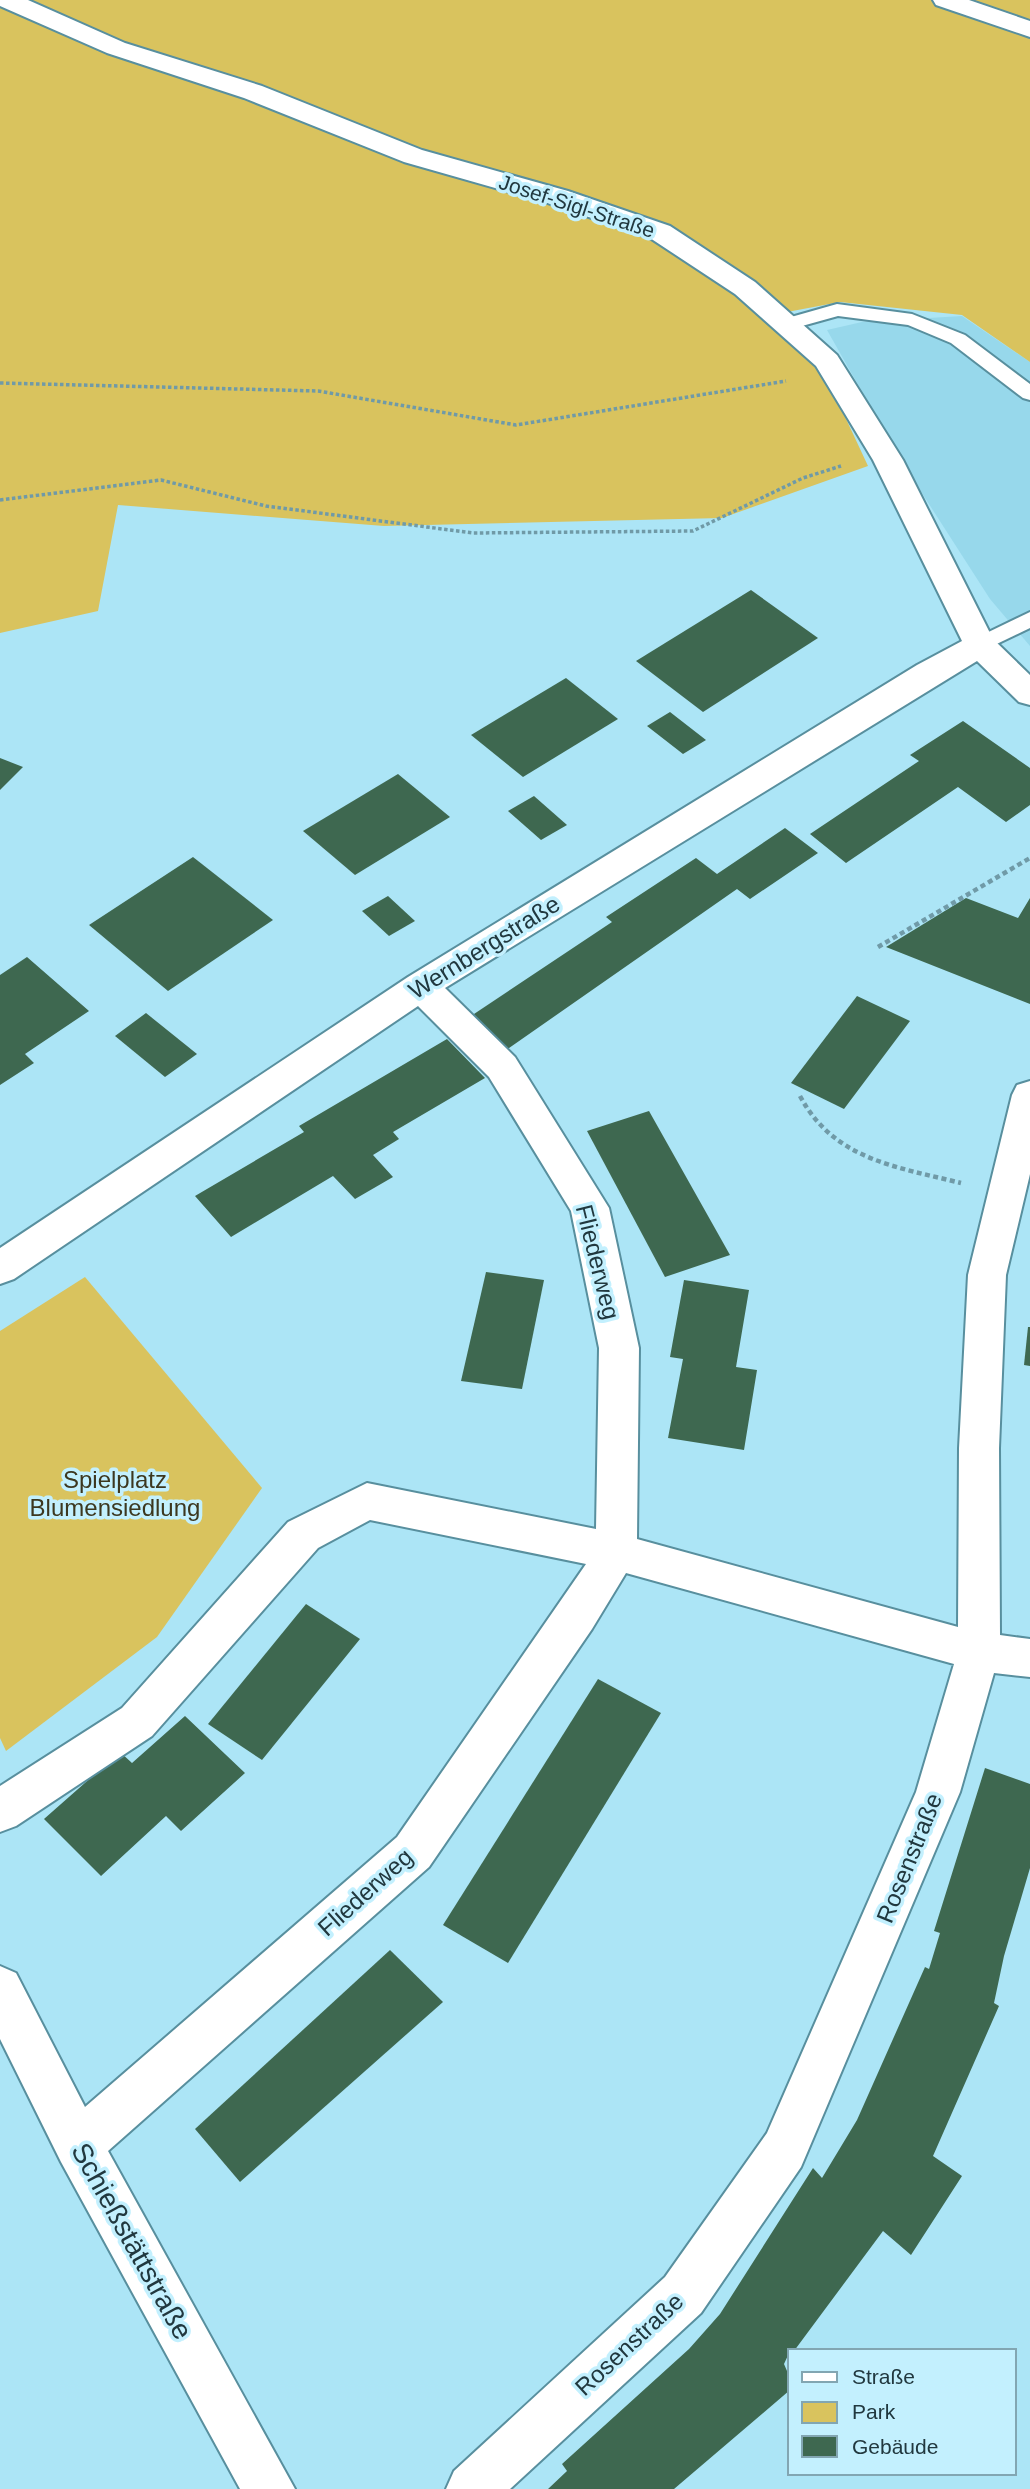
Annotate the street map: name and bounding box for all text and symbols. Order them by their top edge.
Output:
street label: Josef-Sigl-Straße [496,170,658,242]
street label: Wernbergstraße [404,890,564,1004]
street label: Fliederweg [571,1202,625,1322]
park label: Spielplatz Blumensiedlung [30,1466,200,1521]
street label: Rosenstraße [871,1789,947,1927]
street label: Fliederweg [312,1843,418,1941]
street label: Schießstättstraße [65,2138,199,2344]
street label: Rosenstraße [570,2287,688,2401]
legend [788,2349,1016,2475]
text: Straße [852,2365,915,2388]
text: Park [852,2400,896,2423]
text: Gebäude [852,2435,938,2458]

